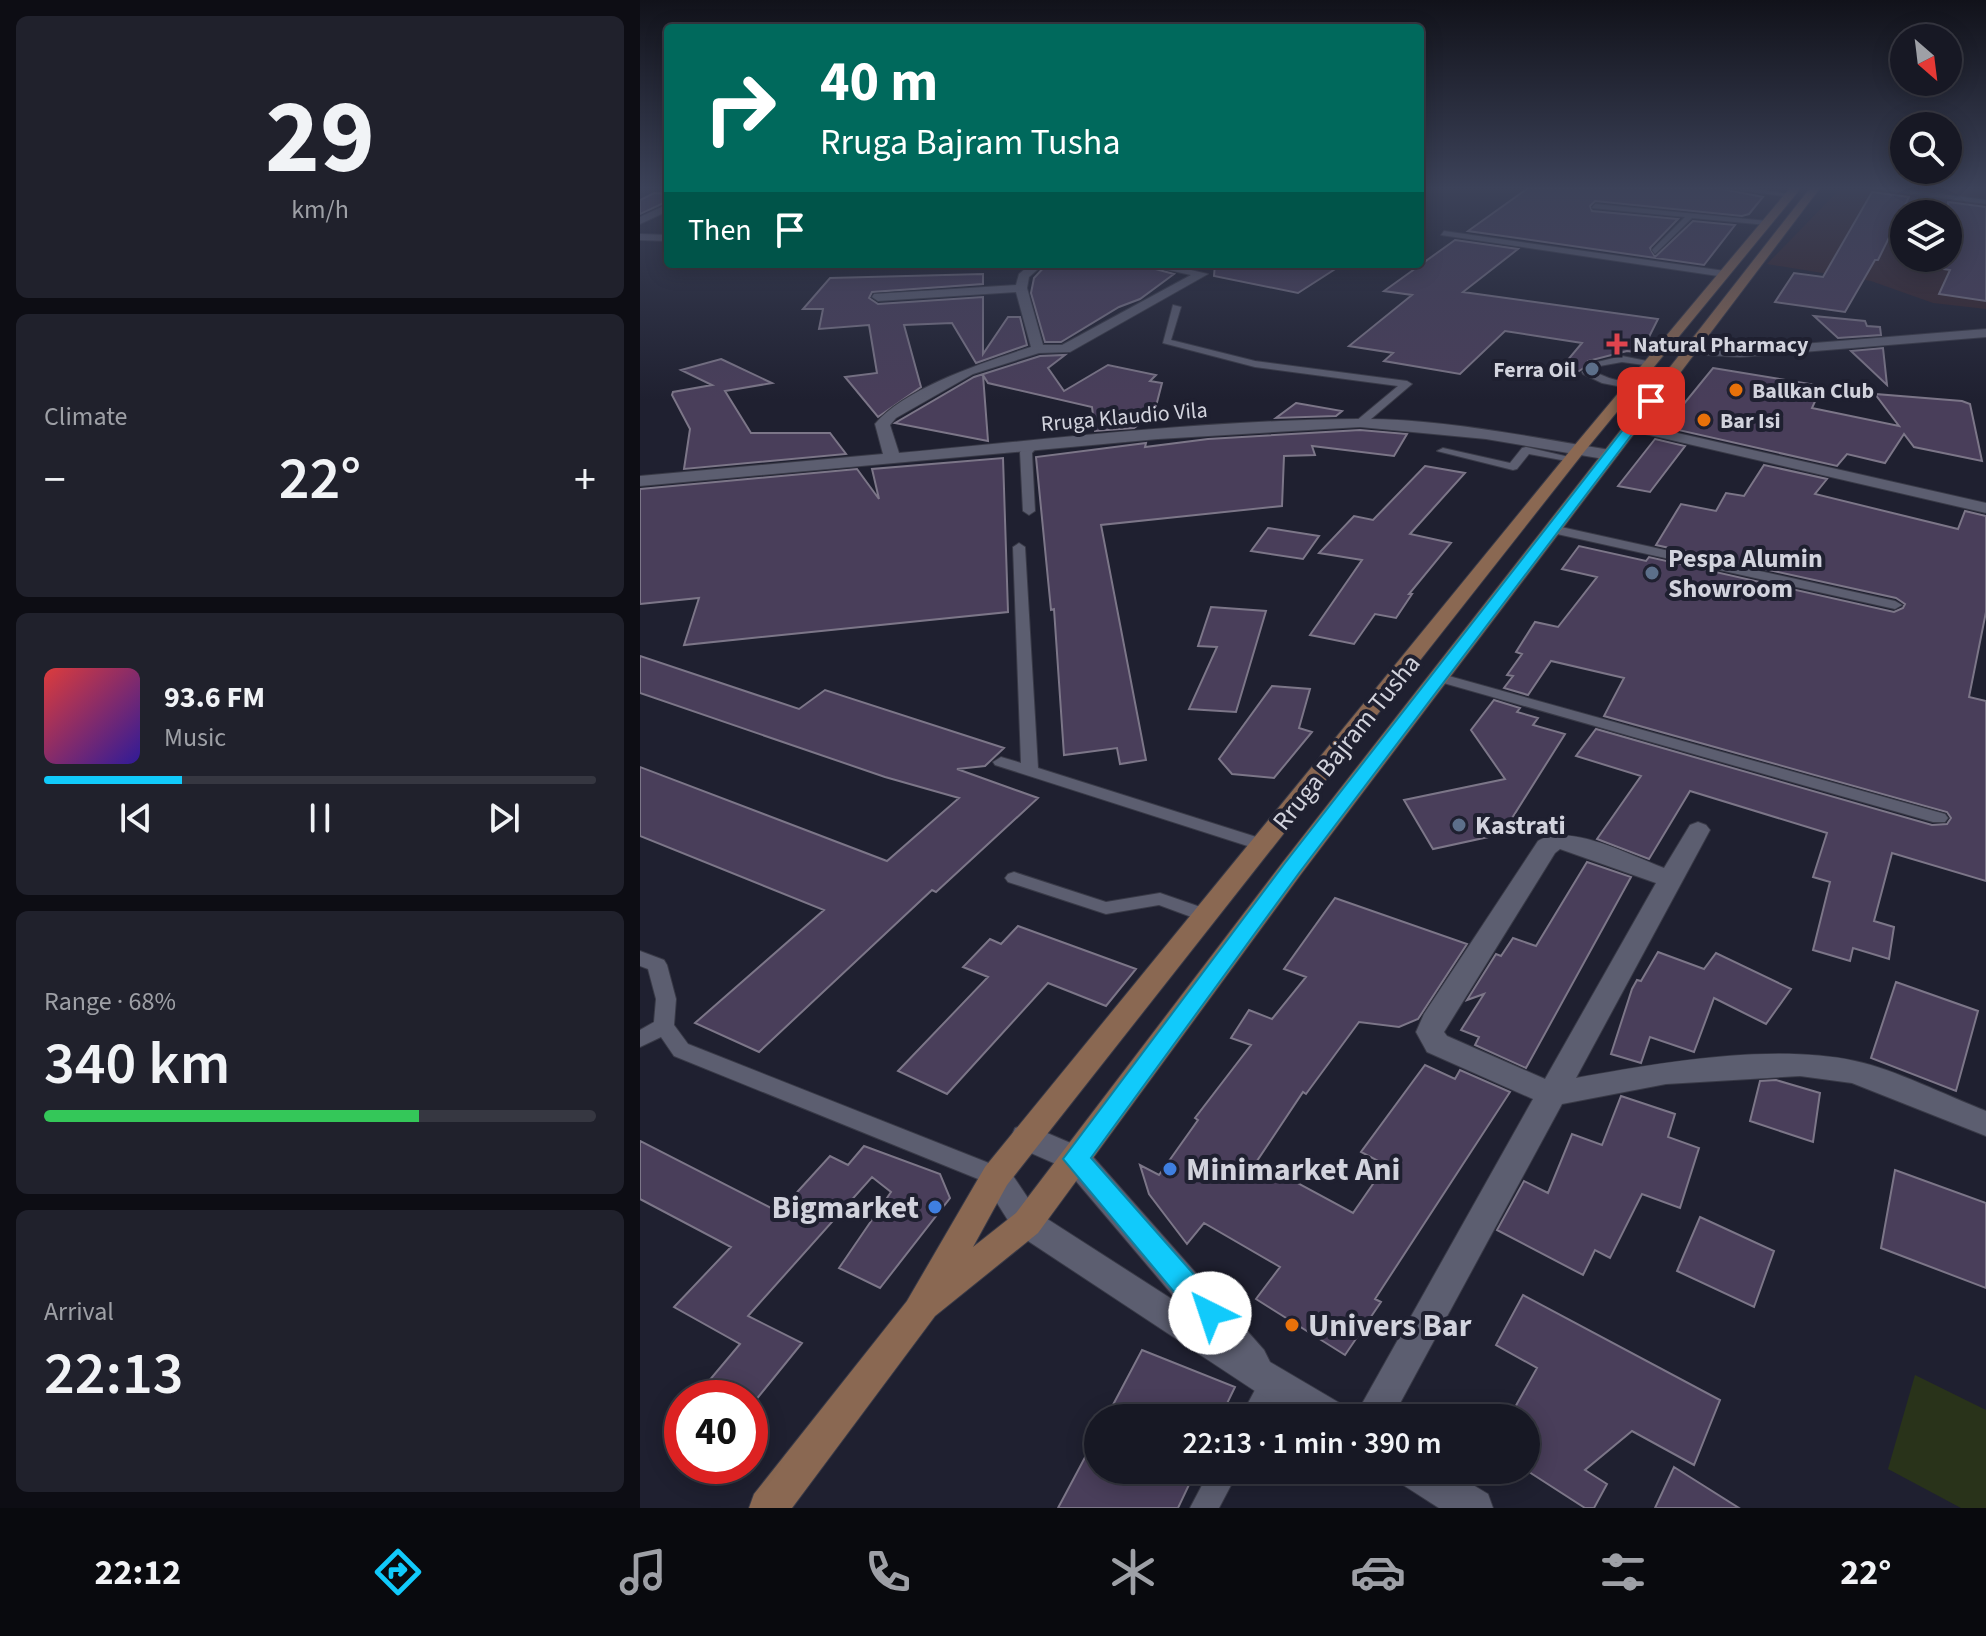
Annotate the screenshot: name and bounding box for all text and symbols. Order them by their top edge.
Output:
north arrow [1890,24,1962,96]
map controls [1890,24,1962,272]
text: 40 m [820,43,938,122]
icon: right [688,56,792,160]
text: 29 [265,65,375,213]
button: search [1890,112,1962,184]
text: Rruga Bajram Tusha [820,117,1121,168]
text: km/h [291,191,349,228]
button: layers [1890,200,1962,272]
icon: arrive [768,208,812,252]
text: Then [688,209,752,252]
place label: Natural Pharmacy [1633,329,1809,361]
marker: Natural Pharmacy [1608,335,1626,353]
place label: Ferra Oil [1493,354,1577,386]
marker: Ferra Oil [1583,360,1601,378]
pin [1617,367,1685,435]
place label: Ballkan Club [1752,375,1874,407]
icon: arrive [1629,379,1673,423]
marker: Ballkan Club [1727,381,1745,399]
street label: Rruga Klaudio Vila [1039,394,1209,440]
text: Climate [44,398,128,435]
place label: Bar Isi [1720,405,1781,437]
marker: Bar Isi [1695,411,1713,429]
text: 22° [279,437,361,522]
text: − [44,449,66,512]
text: + [574,449,596,512]
place label: Pespa Alumin Showroom [1668,540,1823,607]
marker: Pespa Alumin Showroom [1643,564,1661,582]
street label: Rruga Bajram Tusha [1264,646,1429,838]
text: 93.6 FM [164,676,265,719]
text: Music [164,719,226,756]
icon: previous [114,796,158,840]
icon: pause [298,796,342,840]
icon: next [482,796,526,840]
place label: Kastrati [1475,807,1566,844]
marker: Kastrati [1450,816,1468,834]
text: Range · 68% [44,983,176,1020]
text: 340 km [44,1022,230,1107]
place label: Minimarket Ani [1186,1147,1400,1193]
marker: Minimarket Ani [1161,1160,1179,1178]
place label: Bigmarket [772,1185,919,1231]
marker: Bigmarket [926,1198,944,1216]
position arrow [1168,1271,1252,1355]
text: Arrival [44,1293,114,1330]
place label: Univers Bar [1308,1303,1472,1349]
marker: Univers Bar [1283,1316,1301,1334]
text: 22:13 [44,1332,184,1417]
speed limit sign: 40 [664,1380,768,1484]
text: 22:13 · 1 min · 390 m [1182,1422,1442,1465]
icon: directions [370,1544,426,1600]
icon: music [615,1544,671,1600]
icon: phone [860,1544,916,1600]
icon: climate [1105,1544,1161,1600]
icon: car [1350,1544,1406,1600]
icon: filters [1595,1544,1651,1600]
text: 22:12 [95,1547,181,1598]
text: 22° [1840,1547,1892,1598]

